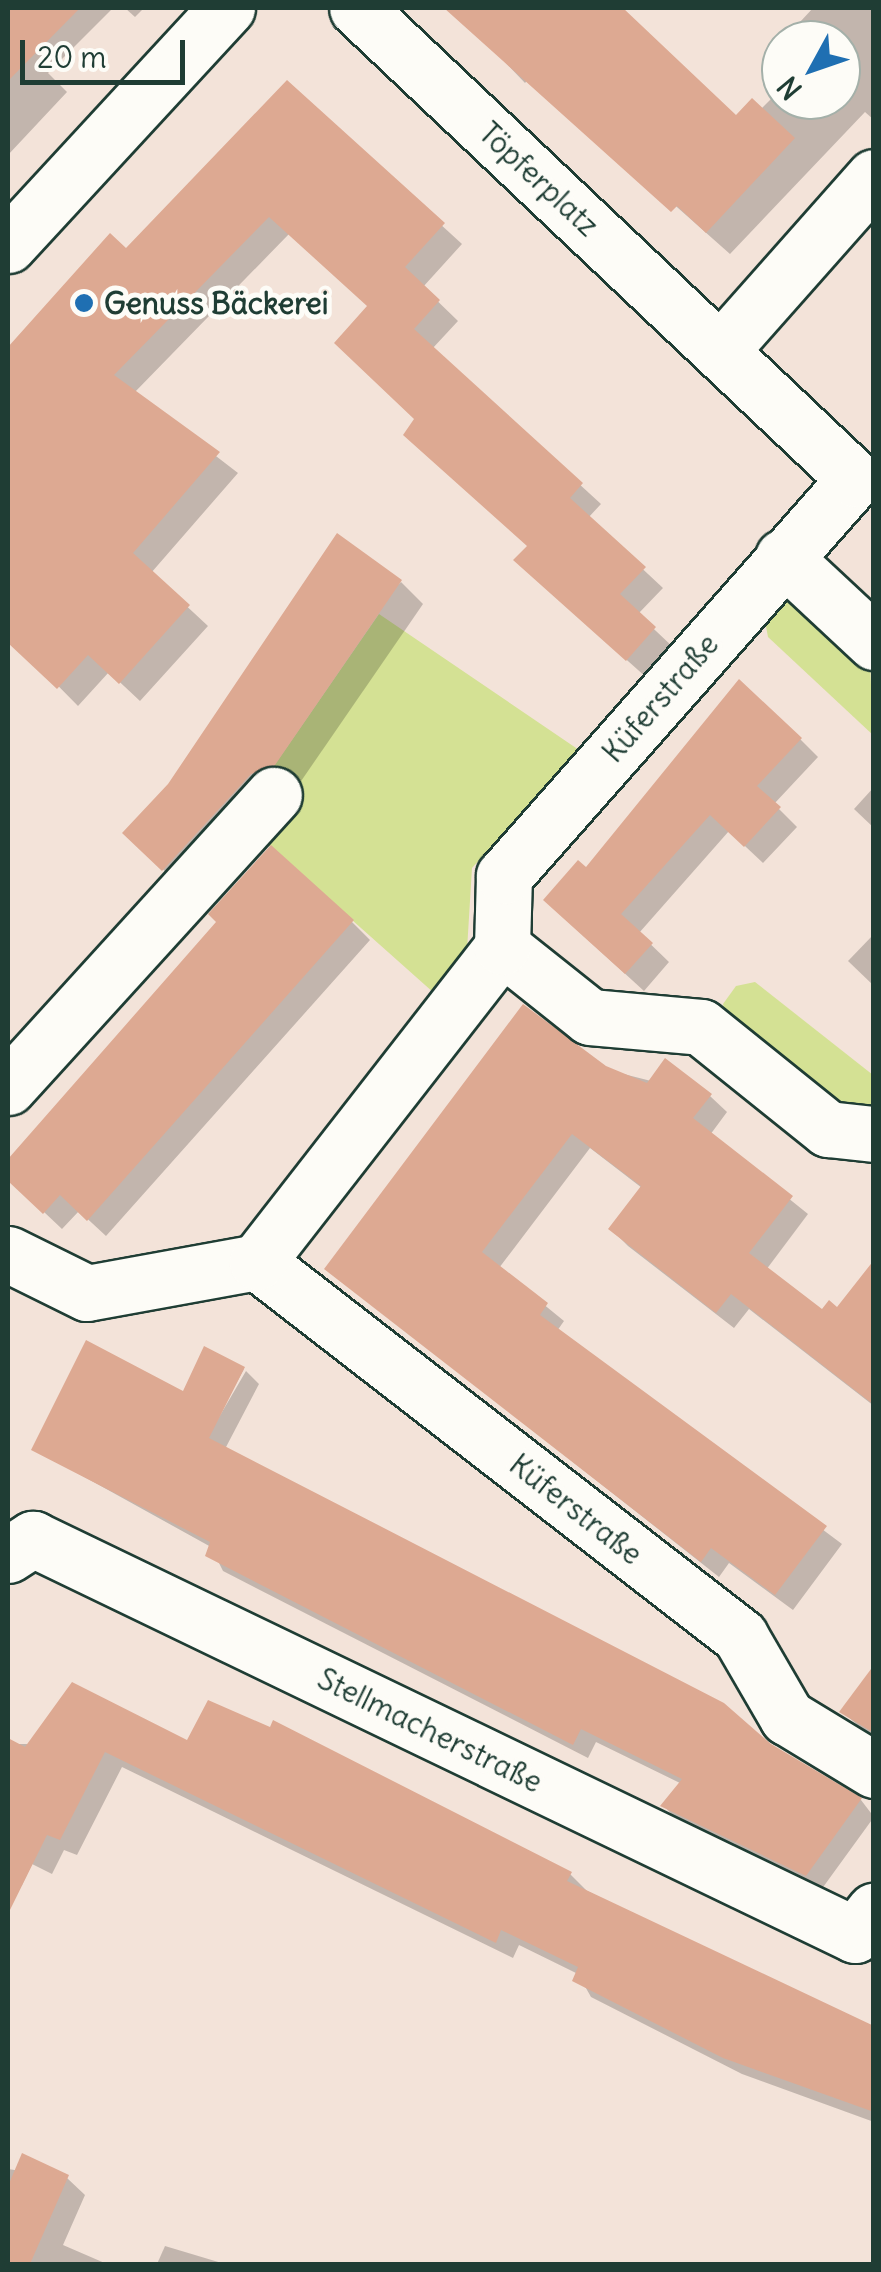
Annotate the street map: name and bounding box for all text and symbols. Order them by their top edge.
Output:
scale bar [25,20,190,82]
north arrow [761,20,861,120]
text: 20 m [37,38,107,76]
text: N [770,69,810,107]
street label: Töpferplatz [472,115,606,243]
place label: Genuss Bäckerei [104,285,328,321]
marker: Genuss Bäckerei [73,292,95,314]
street label: Küferstraße [594,626,726,770]
street label: Küferstraße [502,1446,650,1572]
street label: Stellmacherstraße [312,1660,548,1800]

